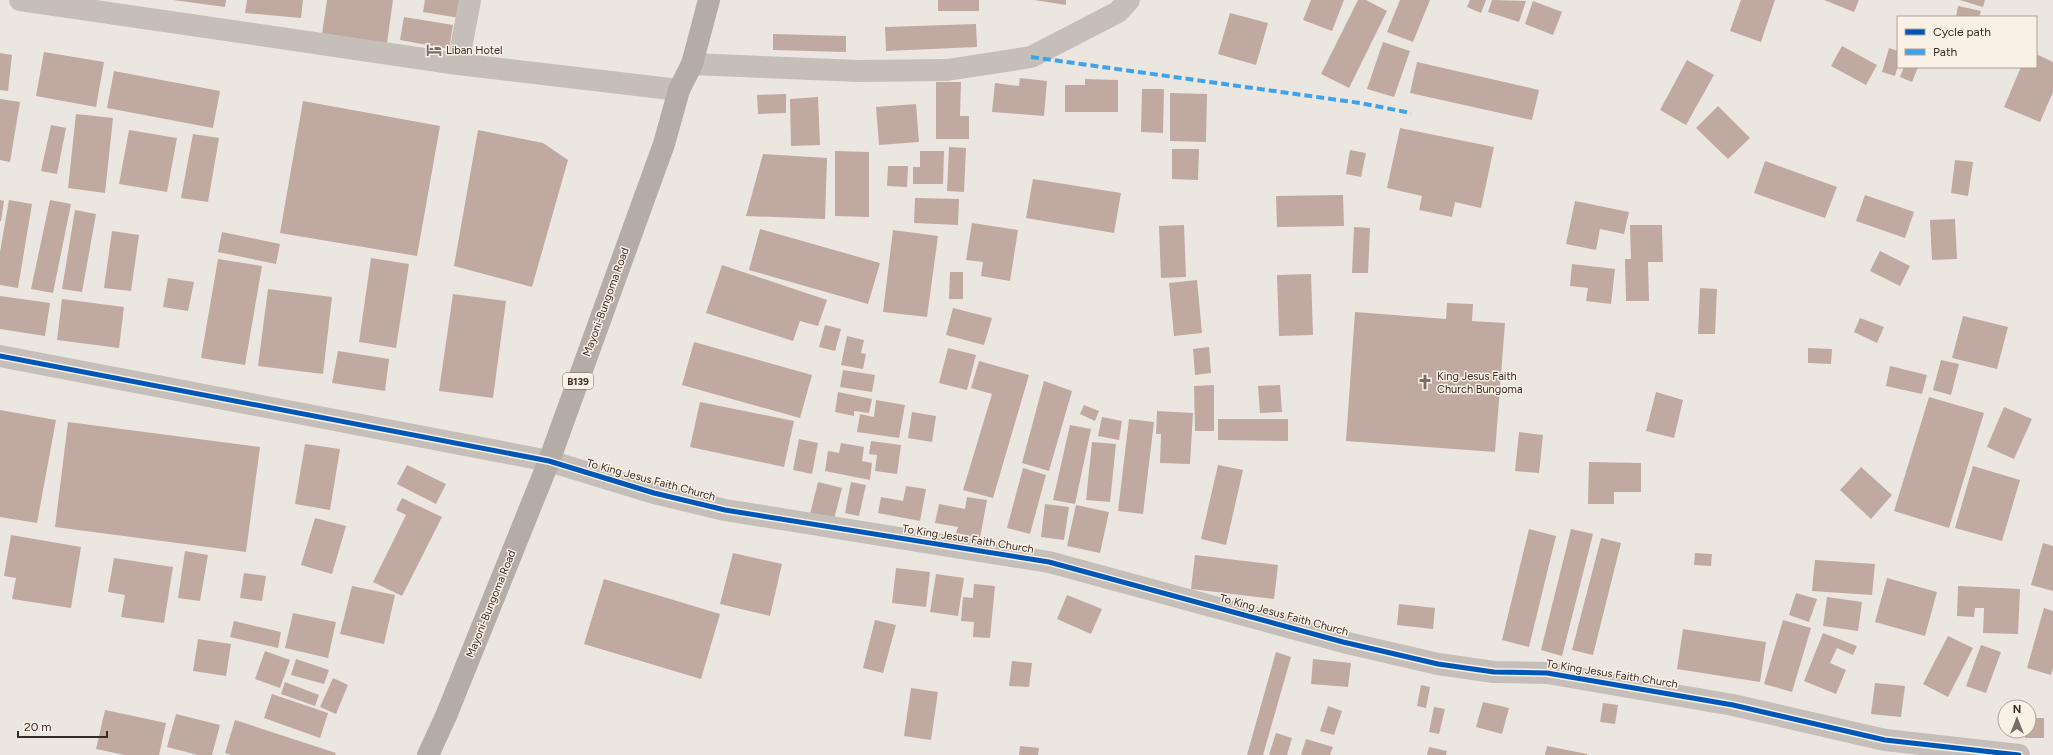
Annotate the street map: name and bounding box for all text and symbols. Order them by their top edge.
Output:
legend [1897,16,2037,68]
text: Cycle path [1933,25,1991,39]
hotel icon: Liban Hotel [425,41,443,59]
place label: Liban Hotel [446,44,502,57]
text: Path [1933,45,1957,59]
street label: Mayoni-Bungoma Road [580,246,632,358]
place label: King Jesus Faith Church Bungoma [1437,370,1523,396]
road number: B139 [563,373,593,389]
church icon: King Jesus Faith Church Bungoma [1416,373,1434,391]
street label: To King Jesus Faith Church [585,457,717,503]
street label: To King Jesus Faith Church [901,522,1035,556]
street label: Mayoni-Bungoma Road [463,548,519,660]
street label: To King Jesus Faith Church [1218,592,1350,638]
street label: To King Jesus Faith Church [1545,657,1679,691]
north arrow [1997,699,2037,739]
text: N [2013,703,2021,716]
scale bar [18,713,107,739]
text: 20 m [24,720,52,734]

